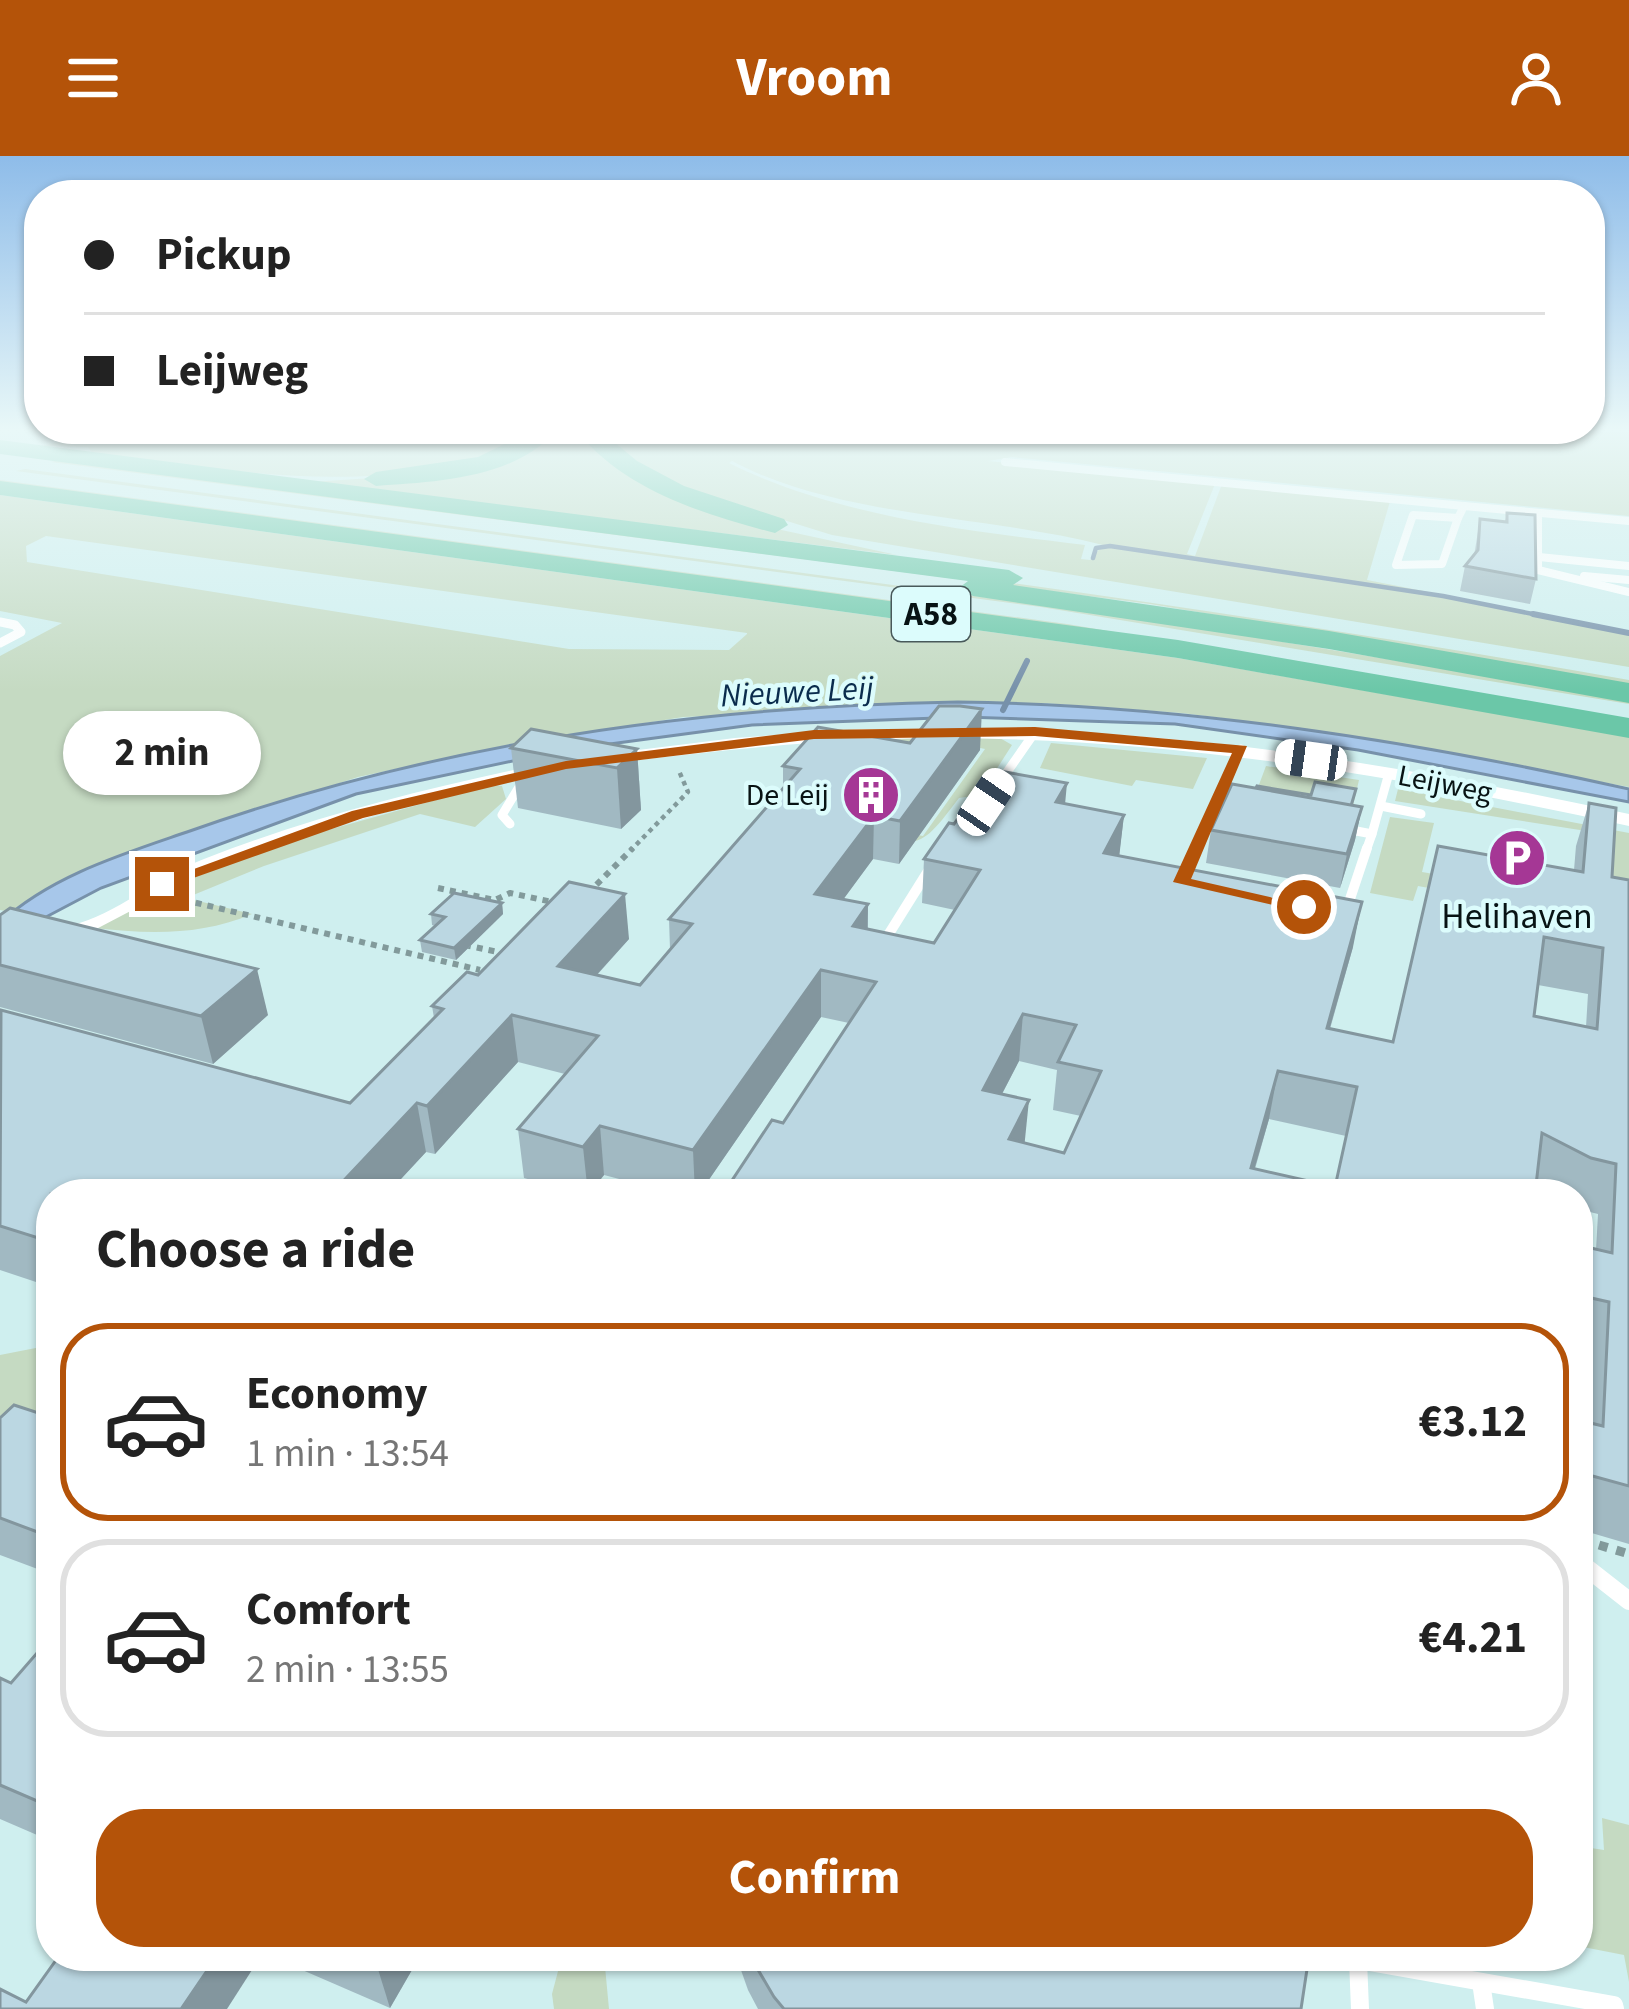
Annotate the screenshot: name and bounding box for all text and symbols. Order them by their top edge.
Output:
text: Vroom [736,40,893,117]
icon: menu [60,45,126,111]
icon: person [1503,45,1569,111]
text: Pickup [156,223,292,287]
text: Leijweg [156,339,308,403]
road number: A58 [892,587,970,641]
water label: Nieuwe Leij [719,664,876,719]
callout: 2 min [63,710,261,794]
text: 2 min [115,725,209,781]
car [1273,737,1349,783]
street label: Leijweg [1394,754,1496,814]
car [951,762,1021,842]
building icon: De Leij [840,764,902,826]
place label: De Leij [746,774,829,817]
parking icon: Helihaven [1486,827,1548,889]
route end [135,857,189,911]
route start [1277,880,1331,934]
place label: Helihaven [1441,891,1593,942]
text: Choose a ride [96,1212,415,1289]
text: Economy [246,1362,428,1426]
icon: car [102,1368,210,1476]
text: €3.12 [1418,1390,1527,1454]
text: 1 min · 13:54 [246,1426,449,1482]
text: Comfort [246,1578,411,1642]
icon: car [102,1584,210,1692]
text: €4.21 [1418,1606,1527,1670]
text: 2 min · 13:55 [246,1642,449,1698]
button: Confirm [96,1809,1533,1947]

